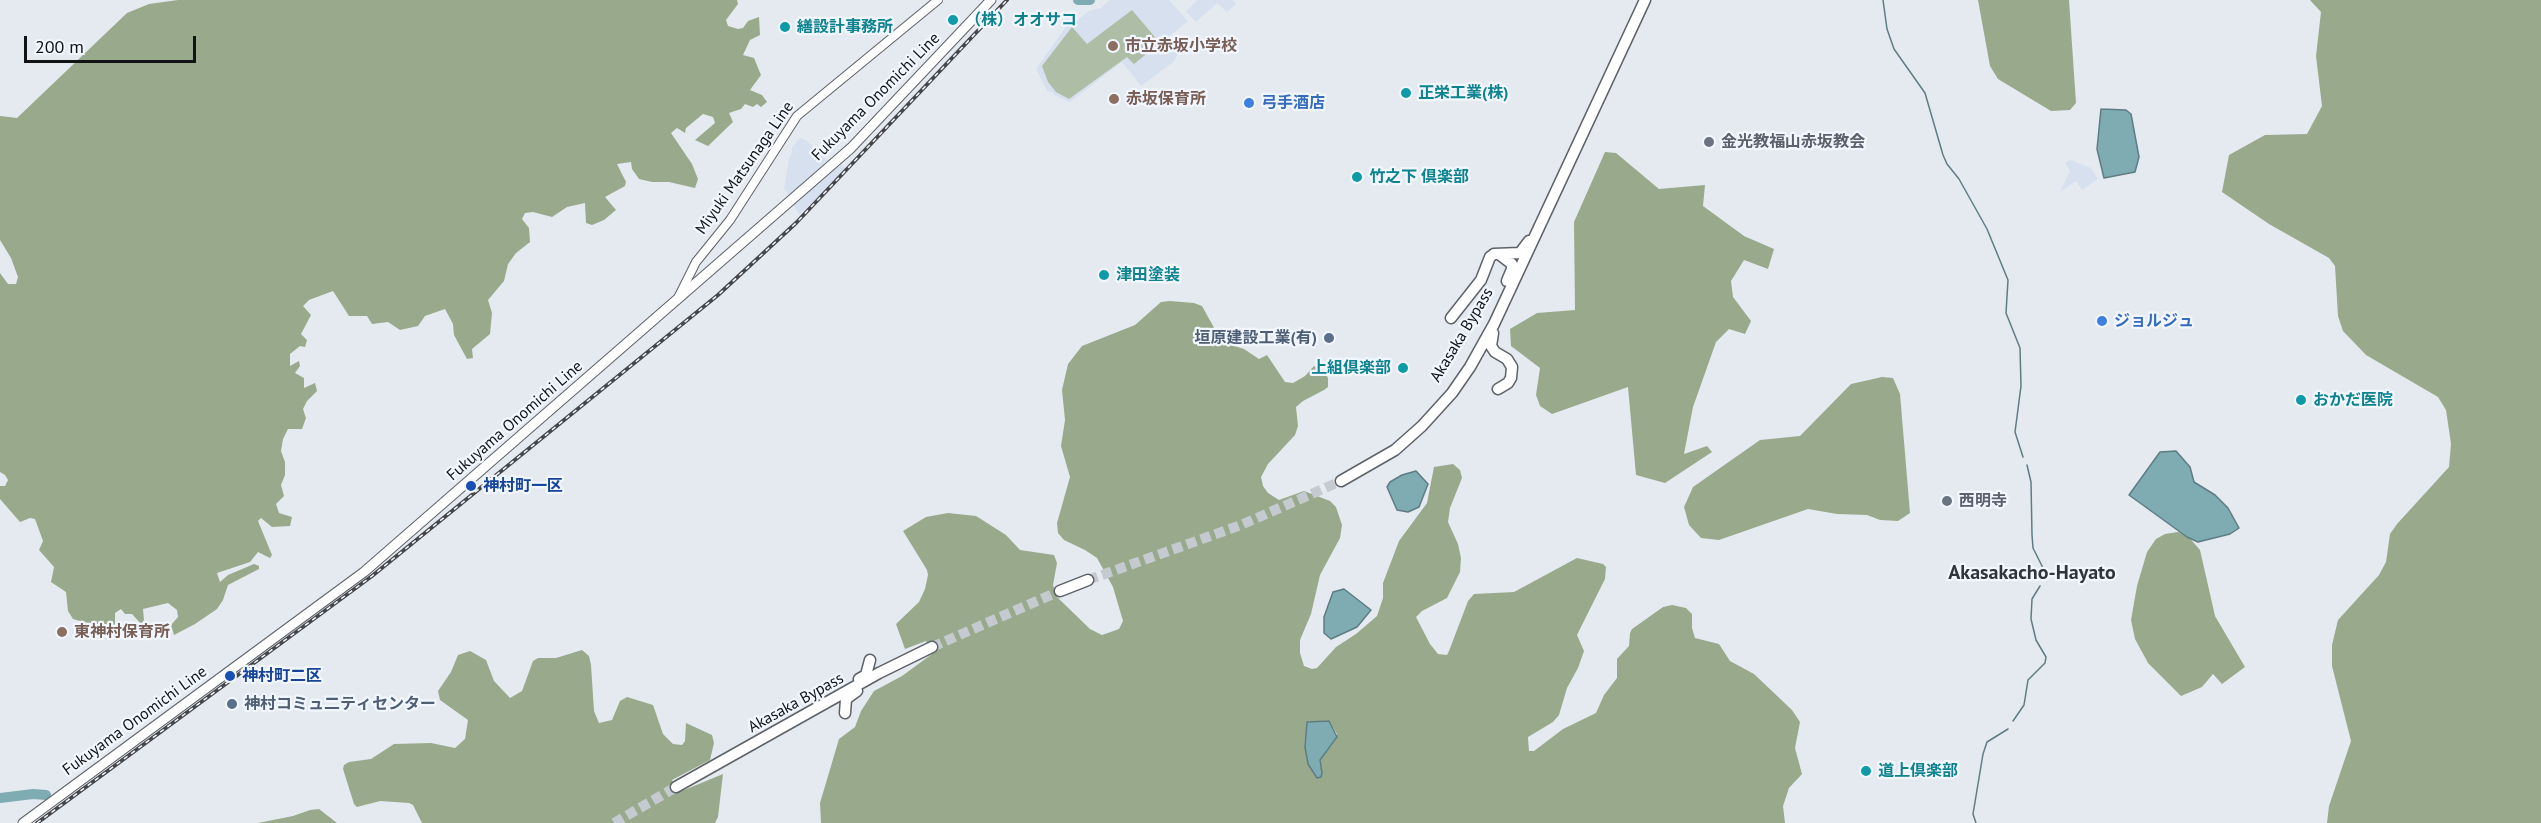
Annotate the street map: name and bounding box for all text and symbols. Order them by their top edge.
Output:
place label: （株）オオサコ [965,10,1077,30]
marker: （株）オオサコ [946,13,960,27]
place label: 繕設計事務所 [797,17,893,37]
marker: 繕設計事務所 [778,20,792,34]
scale bar [27,24,200,62]
street label: Fukuyama Onomichi Line [808,29,944,165]
text: 200 m [35,35,84,58]
place label: 市立赤坂小学校 [1125,36,1237,56]
marker: 市立赤坂小学校 [1106,39,1120,53]
place label: 正栄工業(株) [1418,83,1508,103]
marker: 正栄工業(株) [1399,86,1413,100]
place label: 赤坂保育所 [1126,89,1206,109]
marker: 赤坂保育所 [1107,92,1121,106]
place label: 弓手酒店 [1261,93,1325,113]
marker: 弓手酒店 [1242,96,1256,110]
street label: Miyuki Matsunaga Line [692,98,798,238]
place label: 金光教福山赤坂教会 [1721,132,1865,152]
marker: 金光教福山赤坂教会 [1702,135,1716,149]
place label: 竹之下 倶楽部 [1369,167,1469,187]
marker: 竹之下 倶楽部 [1350,170,1364,184]
place label: 津田塗装 [1116,265,1180,285]
marker: 津田塗装 [1097,268,1111,282]
street label: Akasaka Bypass [1426,284,1498,386]
place label: ジョルジュ [2114,311,2194,331]
marker: ジョルジュ [2095,314,2109,328]
place label: 垣原建設工業(有) [1195,328,1317,348]
marker: 垣原建設工業(有) [1322,331,1336,345]
street label: Fukuyama Onomichi Line [443,357,587,485]
place label: 上組倶楽部 [1311,358,1391,378]
marker: 上組倶楽部 [1396,361,1410,375]
place label: おかだ医院 [2313,390,2393,410]
marker: おかだ医院 [2294,393,2308,407]
place label: 神村町一区 [483,476,563,496]
marker: 神村町一区 [464,479,478,493]
place label: 西明寺 [1959,491,2007,511]
marker: 西明寺 [1940,494,1954,508]
district label: Akasakacho-Hayato [1948,561,2116,585]
place label: 東神村保育所 [74,622,170,642]
marker: 東神村保育所 [55,625,69,639]
street label: Fukuyama Onomichi Line [59,662,211,780]
place label: 神村町二区 [242,666,322,686]
marker: 神村町二区 [223,669,237,683]
street label: Akasaka Bypass [745,669,847,737]
place label: 神村コミュ二ティセンター [244,694,436,714]
marker: 神村コミュ二ティセンター [225,697,239,711]
place label: 道上倶楽部 [1878,761,1958,781]
marker: 道上倶楽部 [1859,764,1873,778]

